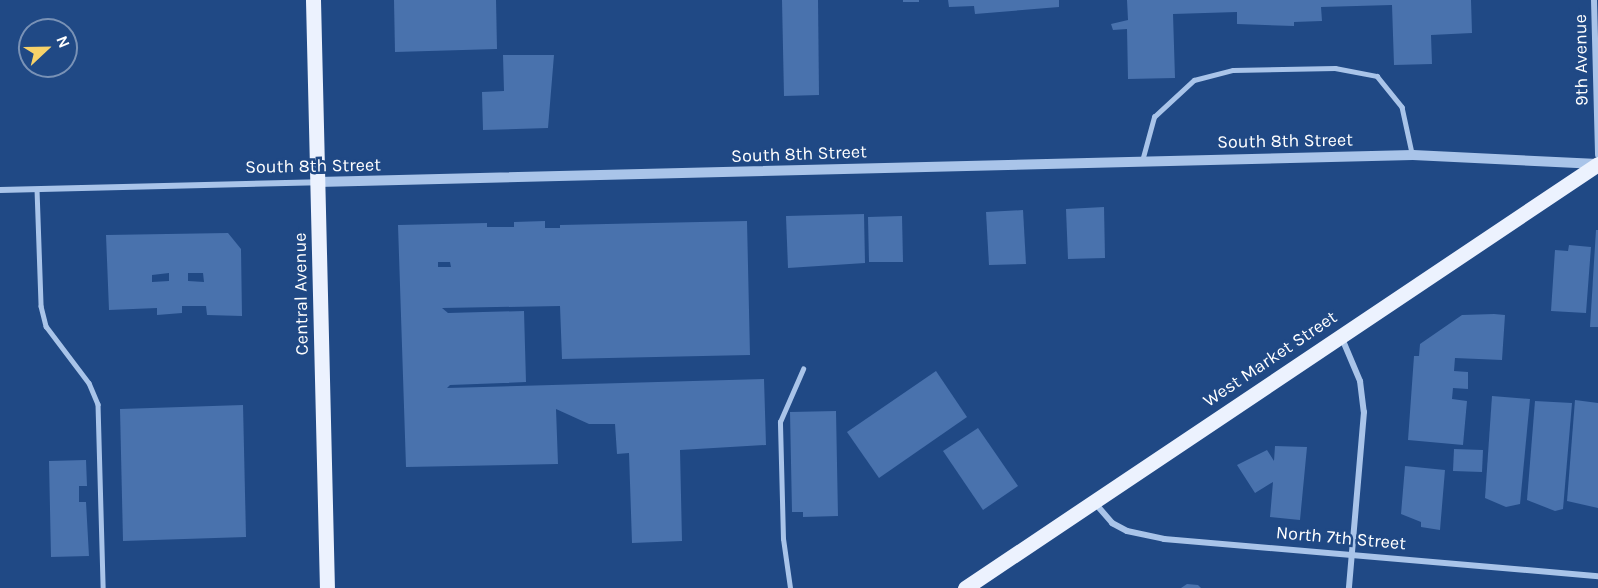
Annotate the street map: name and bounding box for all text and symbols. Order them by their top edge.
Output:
street label: 9th Avenue [1569,14,1593,106]
north arrow [18,18,78,78]
text: N [52,33,74,51]
street label: South 8th Street [1217,129,1353,153]
street label: South 8th Street [731,141,867,167]
street label: South 8th Street [245,154,381,178]
street label: Central Avenue [289,232,313,356]
street label: West Market Street [1199,306,1341,412]
street label: North 7th Street [1275,522,1407,554]

